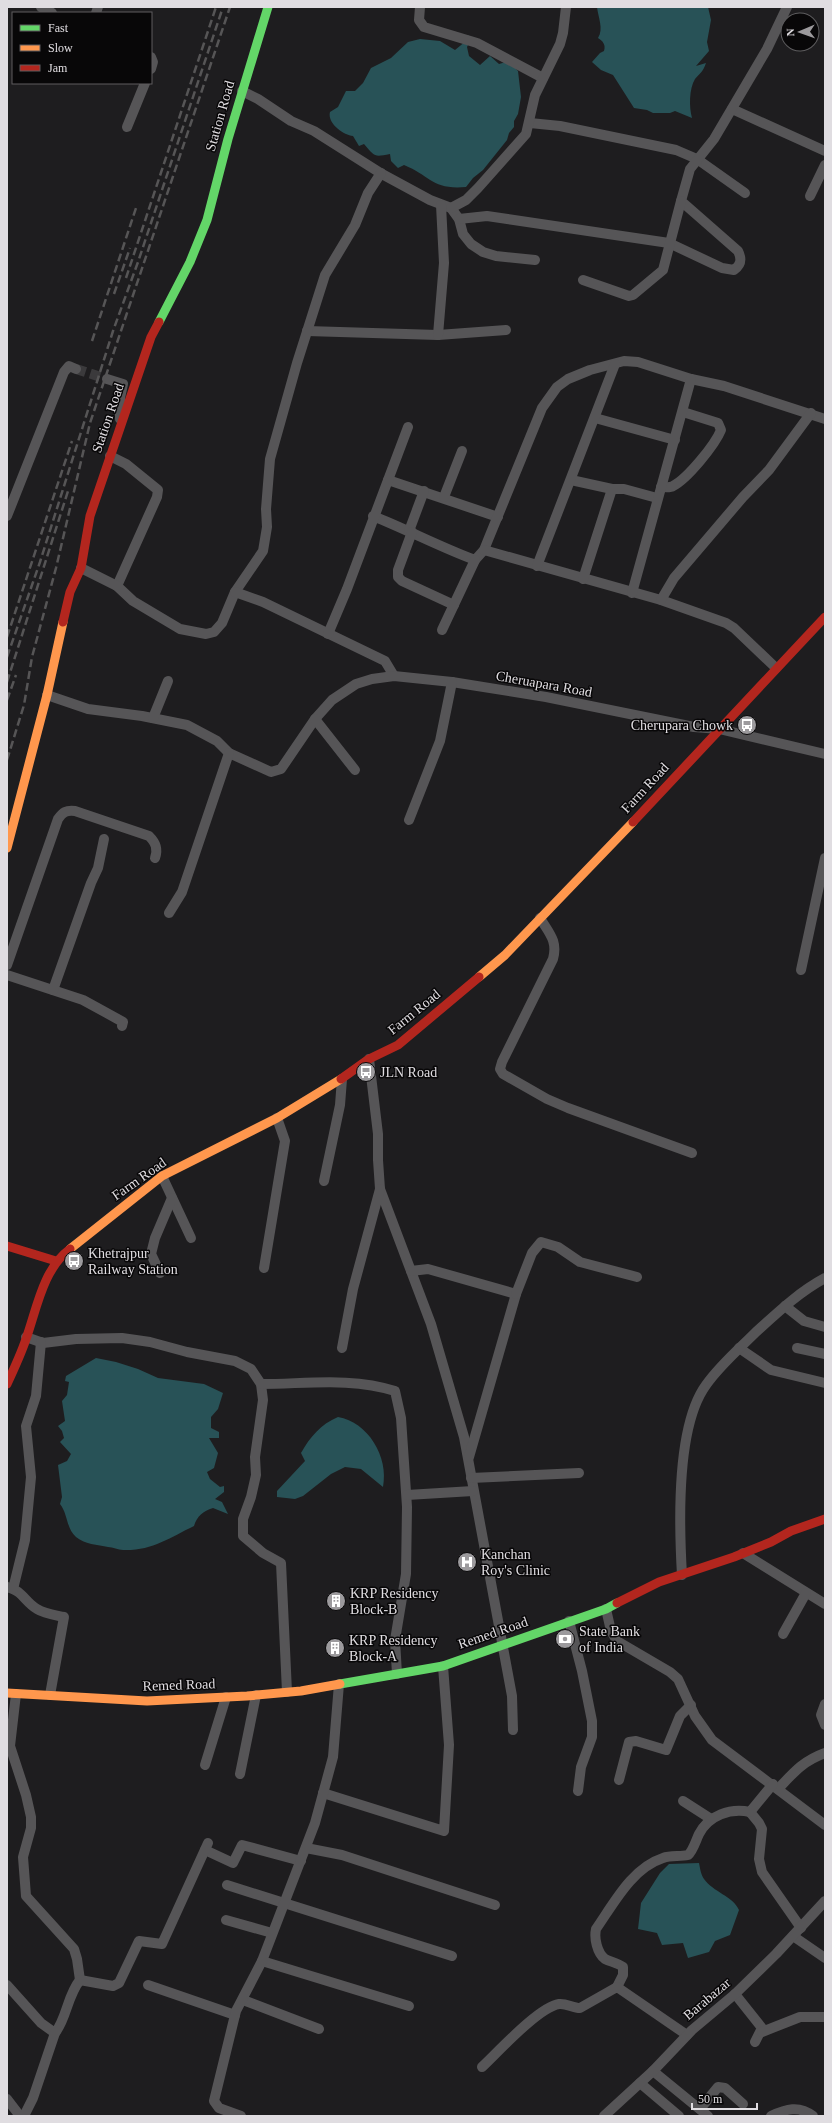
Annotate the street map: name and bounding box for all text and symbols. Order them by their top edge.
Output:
legend [12,12,152,84]
north arrow [780,12,820,52]
text: Fast [48,21,69,35]
text: N [784,28,796,37]
text: Slow [48,41,73,55]
text: Jam [48,61,68,75]
street label: Station Road [203,79,237,153]
street label: Station Road [89,381,127,455]
street label: Cheruapara Road [495,668,593,700]
bus stop icon: Cherupara Chowk [736,714,758,736]
place label: Cherupara Chowk [631,718,733,733]
street label: Farm Road [618,760,672,816]
street label: Farm Road [385,986,443,1038]
bus stop icon: JLN Road [355,1061,377,1083]
place label: JLN Road [380,1065,437,1080]
street label: Farm Road [109,1155,169,1203]
place label: Khetrajpur Railway Station [88,1246,178,1277]
bus stop icon: Khetrajpur Railway Station [63,1250,85,1272]
place label: Kanchan Roy's Clinic [481,1547,550,1578]
hospital icon: Kanchan Roy's Clinic [456,1551,478,1573]
place label: KRP Residency Block-B [350,1586,439,1617]
building icon: KRP Residency Block-B [325,1590,347,1612]
street label: Remed Road [456,1614,530,1652]
place label: State Bank of India [579,1624,640,1655]
bank icon: State Bank of India [554,1628,576,1650]
place label: KRP Residency Block-A [349,1633,438,1664]
building icon: KRP Residency Block-A [324,1637,346,1659]
street label: Remed Road [142,1676,216,1694]
street label: Barabazar [680,1975,734,2023]
scale bar [692,2085,757,2111]
text: 50 m [698,2092,723,2106]

